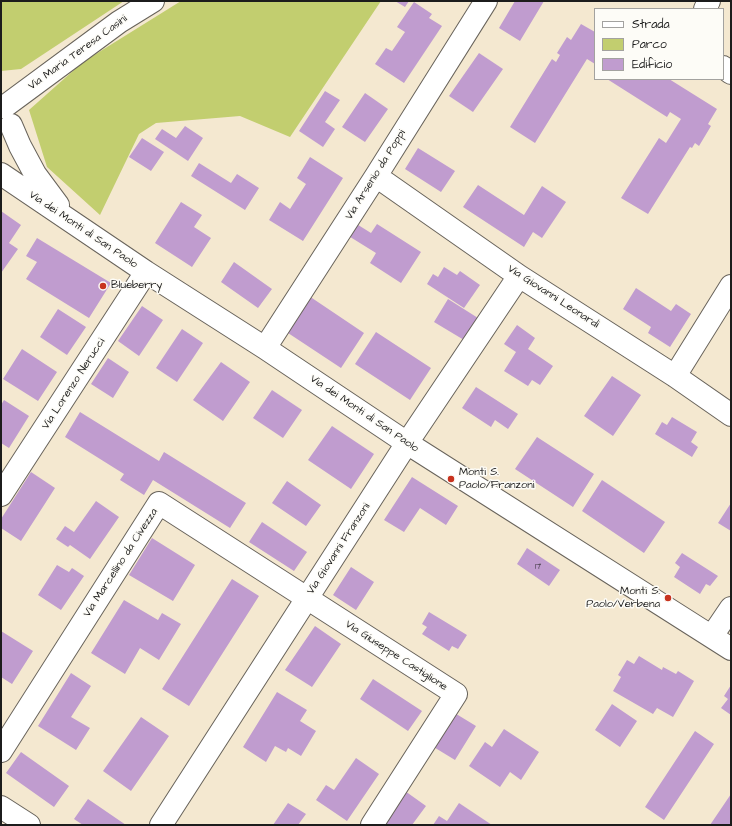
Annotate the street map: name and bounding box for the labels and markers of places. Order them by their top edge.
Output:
place label: Blueberry [111,279,162,293]
marker: Blueberry [98,281,108,291]
place label: Monti S. Paolo/Franzoni [459,466,534,492]
marker: Monti S. Paolo/Franzoni [446,474,456,484]
place label: Monti S. Paolo/Verbena [586,585,660,611]
marker: Monti S. Paolo/Verbena [663,593,673,603]

